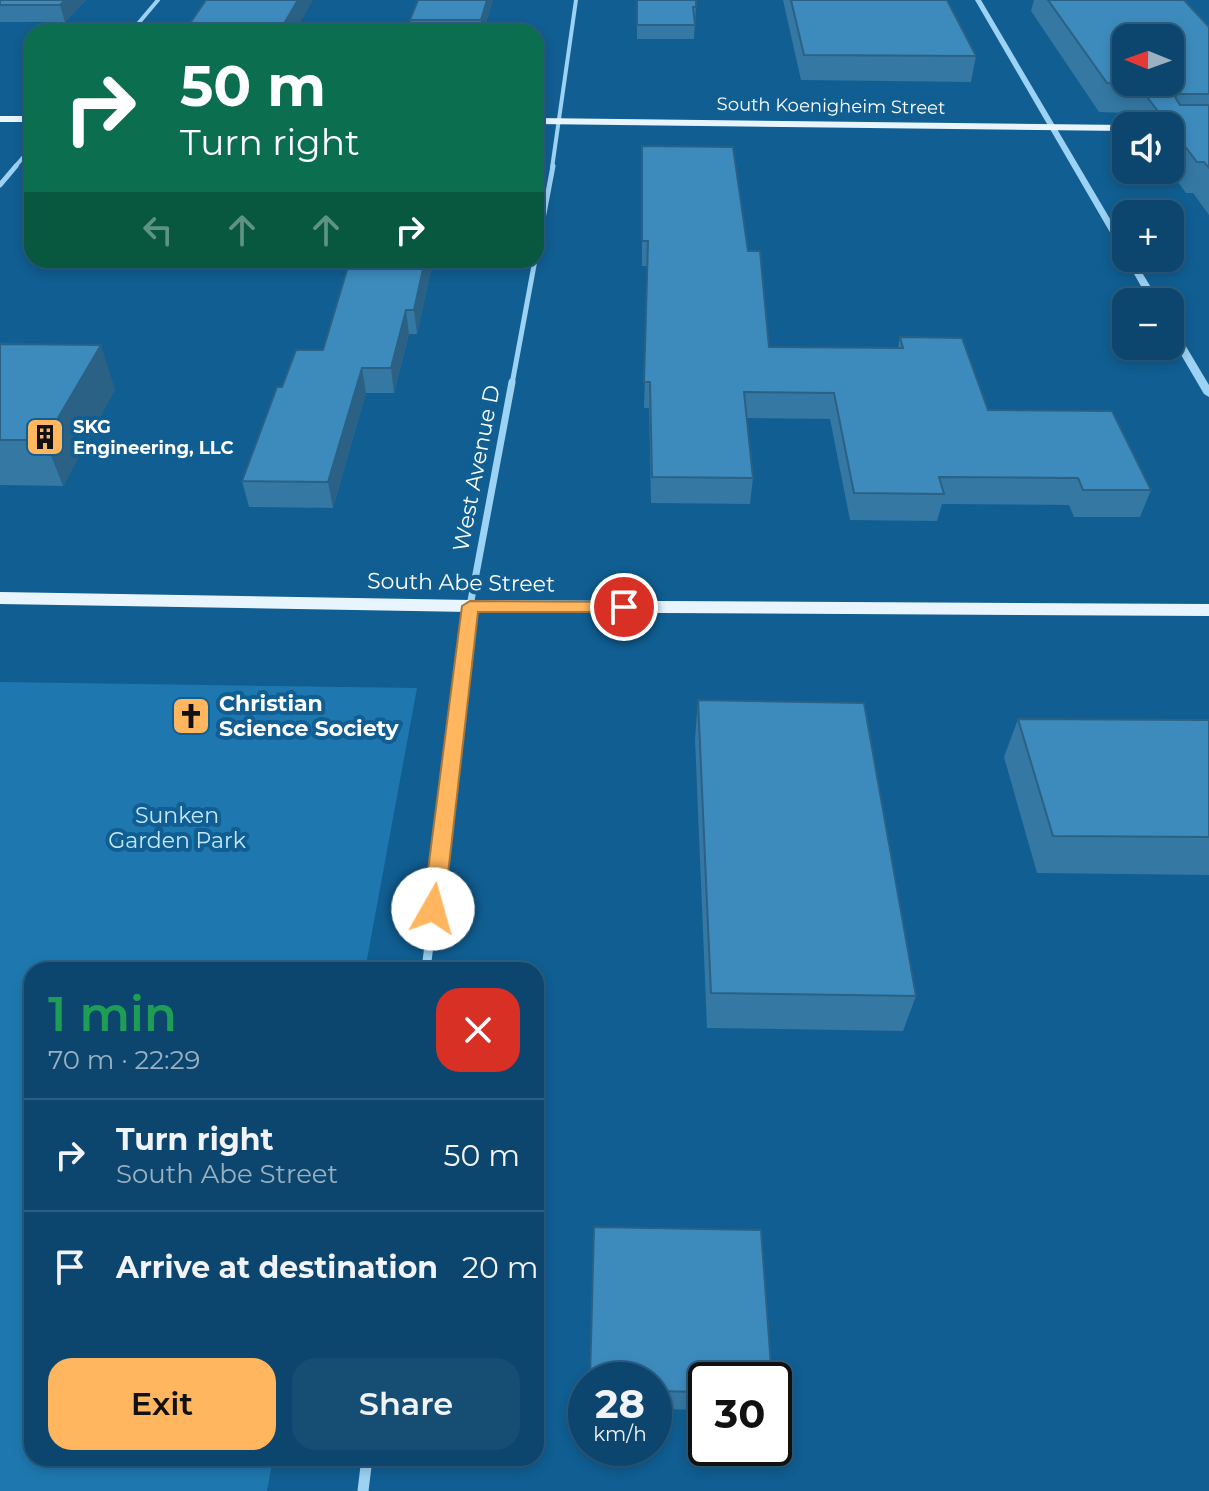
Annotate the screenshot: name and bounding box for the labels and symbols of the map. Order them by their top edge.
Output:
north arrow [1112,24,1184,96]
street label: South Koenigheim Street [717,93,945,119]
street label: West Avenue D [447,383,506,554]
building icon: SKG Engineering, LLC [24,416,66,458]
place label: SKG Engineering, LLC [73,416,233,459]
street label: South Abe Street [367,567,555,598]
pin [590,573,658,641]
place label: Christian Science Society [219,690,400,742]
church icon: Christian Science Society [170,695,212,737]
park label: Sunken Garden Park [108,802,247,854]
position arrow [391,867,475,951]
speed limit sign: 30 [688,1362,792,1466]

